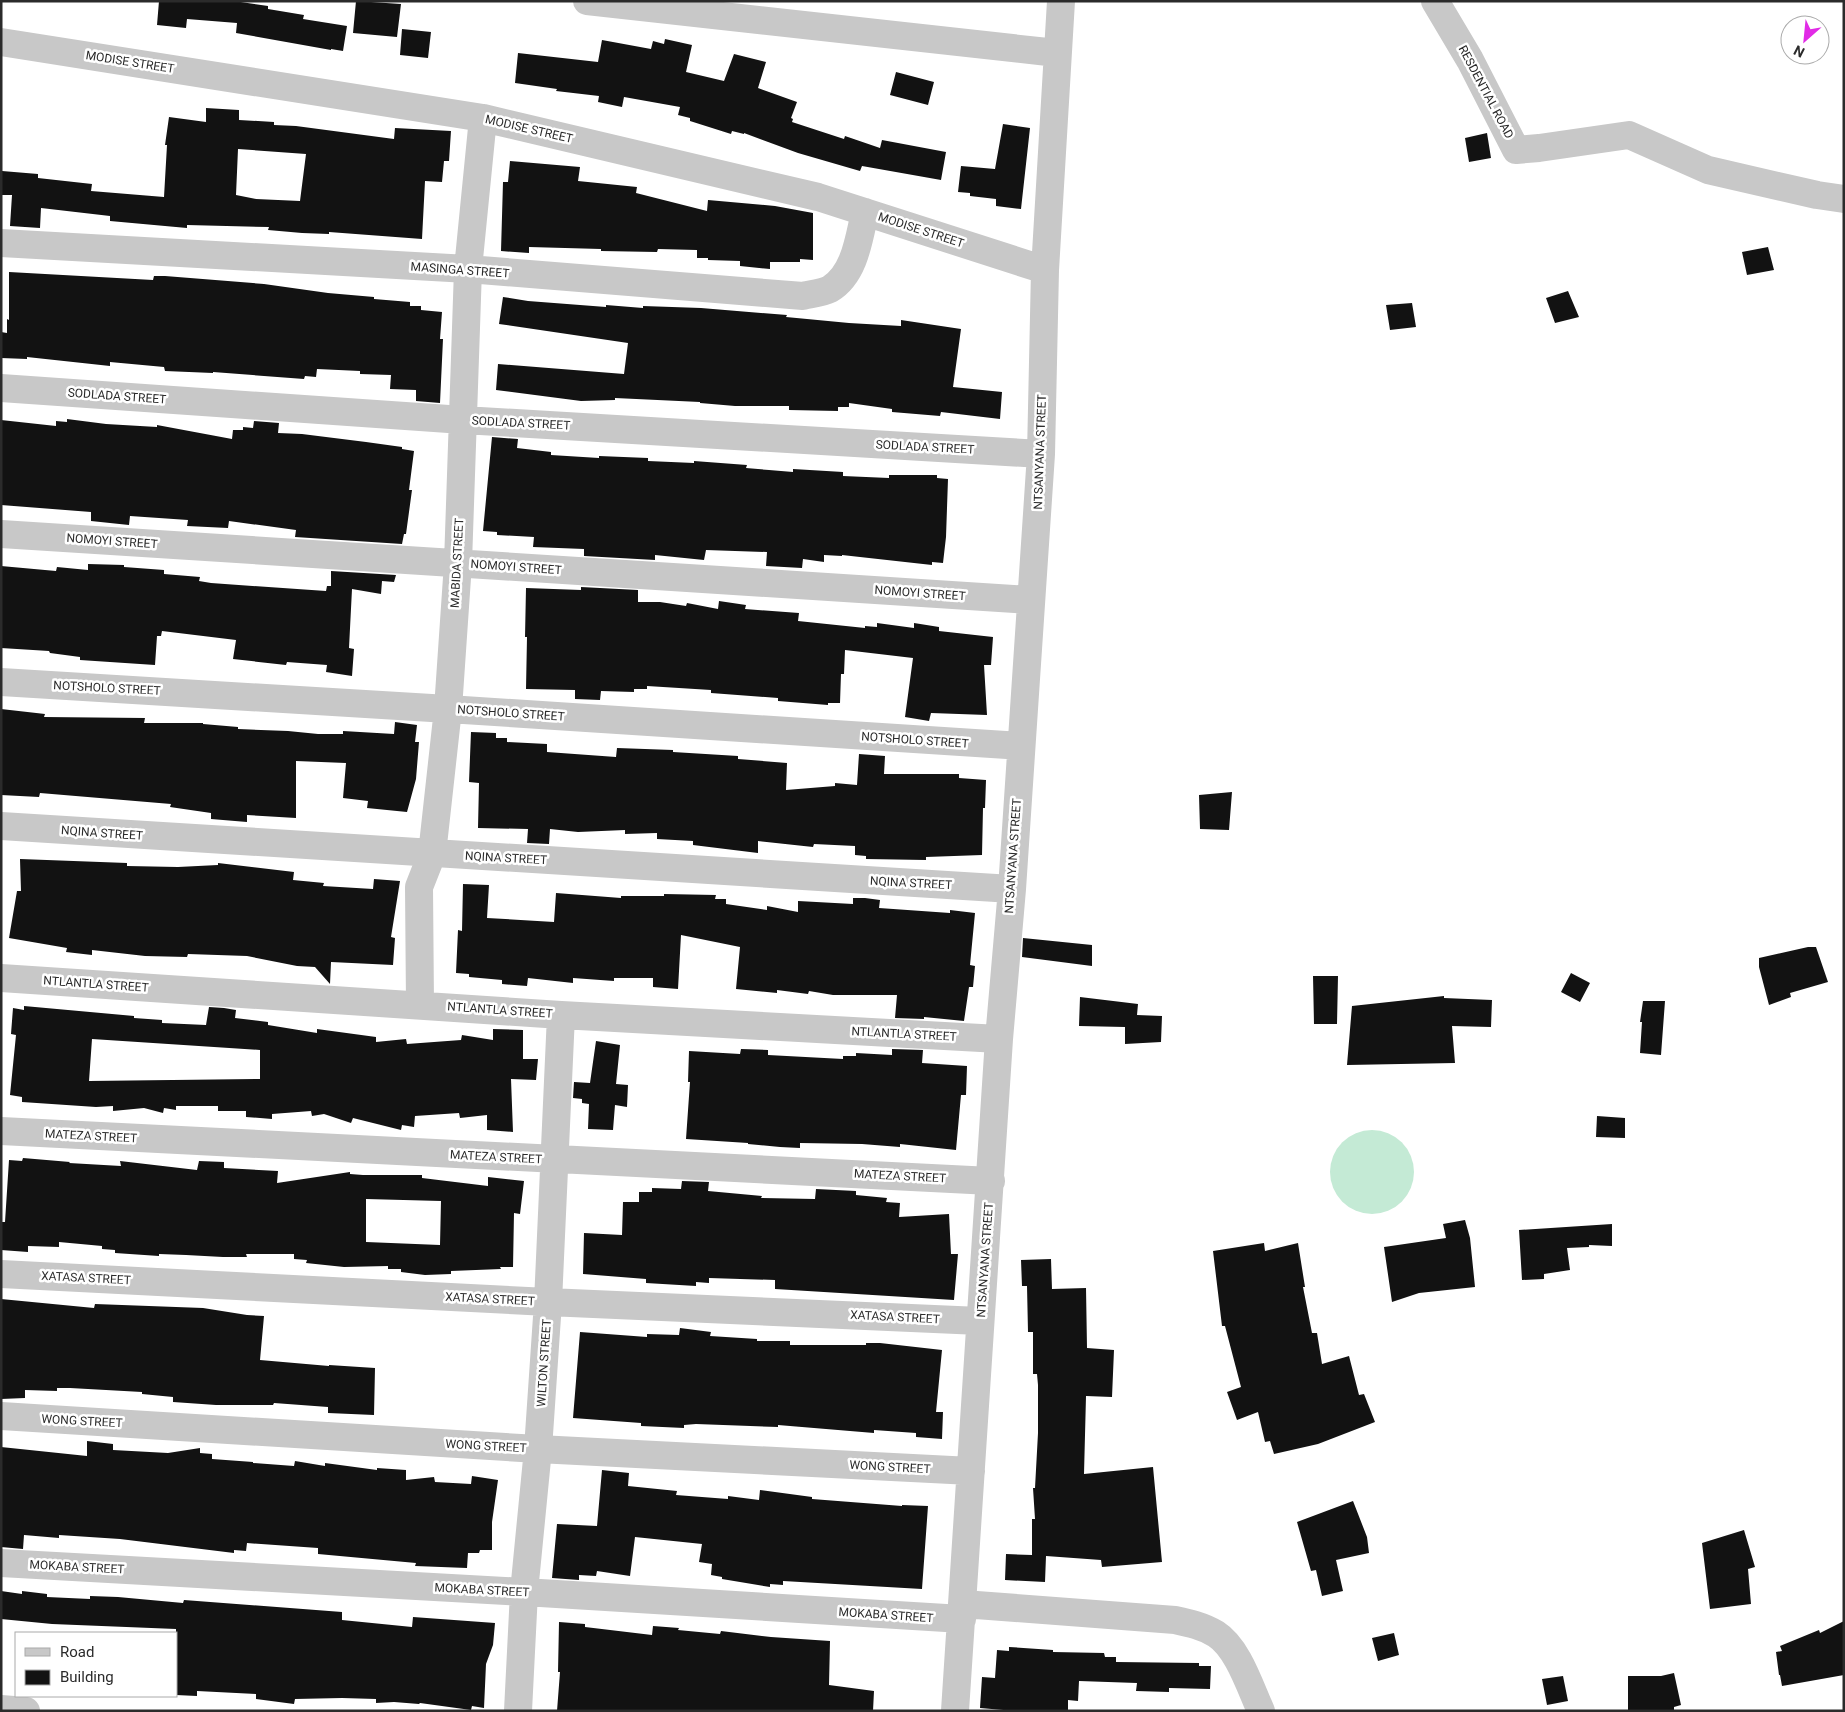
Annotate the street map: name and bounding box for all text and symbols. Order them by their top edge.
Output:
north arrow [1780,15,1830,65]
text: N [1791,42,1807,61]
street label: RESDENTIAL ROAD [1456,43,1517,141]
street label: MODISE STREET [85,48,175,76]
street label: MODISE STREET [484,112,574,146]
street label: MODISE STREET [876,210,966,250]
street label: MASINGA STREET [410,260,510,280]
street label: SODLADA STREET [67,386,167,406]
street label: NTSANYANA STREET [1031,394,1049,510]
street label: SODLADA STREET [471,413,571,433]
street label: SODLADA STREET [875,437,975,457]
street label: MABIDA STREET [448,518,466,608]
street label: NOMOYI STREET [66,531,158,551]
street label: NOMOYI STREET [470,557,562,577]
street label: NOMOYI STREET [874,583,966,603]
street label: NOTSHOLO STREET [53,678,161,698]
street label: NOTSHOLO STREET [457,702,565,724]
street label: NOTSHOLO STREET [861,729,969,751]
street label: NTSANYANA STREET [1002,798,1024,914]
street label: NQINA STREET [61,823,143,843]
street label: NQINA STREET [465,849,547,867]
street label: NQINA STREET [870,874,952,892]
street label: NTLANTLA STREET [43,973,149,995]
street label: NTLANTLA STREET [447,999,553,1021]
street label: NTLANTLA STREET [851,1024,957,1044]
street label: MATEZA STREET [45,1127,137,1145]
street label: MATEZA STREET [450,1148,542,1166]
street label: MATEZA STREET [854,1167,946,1185]
street label: NTSANYANA STREET [974,1202,996,1318]
street label: XATASA STREET [41,1269,131,1287]
street label: XATASA STREET [445,1290,535,1308]
street label: XATASA STREET [850,1308,940,1326]
street label: WILTON STREET [534,1319,554,1407]
street label: WONG STREET [41,1412,123,1430]
street label: WONG STREET [445,1437,527,1455]
street label: WONG STREET [849,1458,931,1476]
street label: MOKABA STREET [29,1558,125,1576]
street label: MOKABA STREET [434,1581,530,1599]
street label: MOKABA STREET [838,1605,934,1625]
legend [15,1632,178,1697]
text: Road [60,1643,94,1661]
text: Building [60,1668,114,1686]

